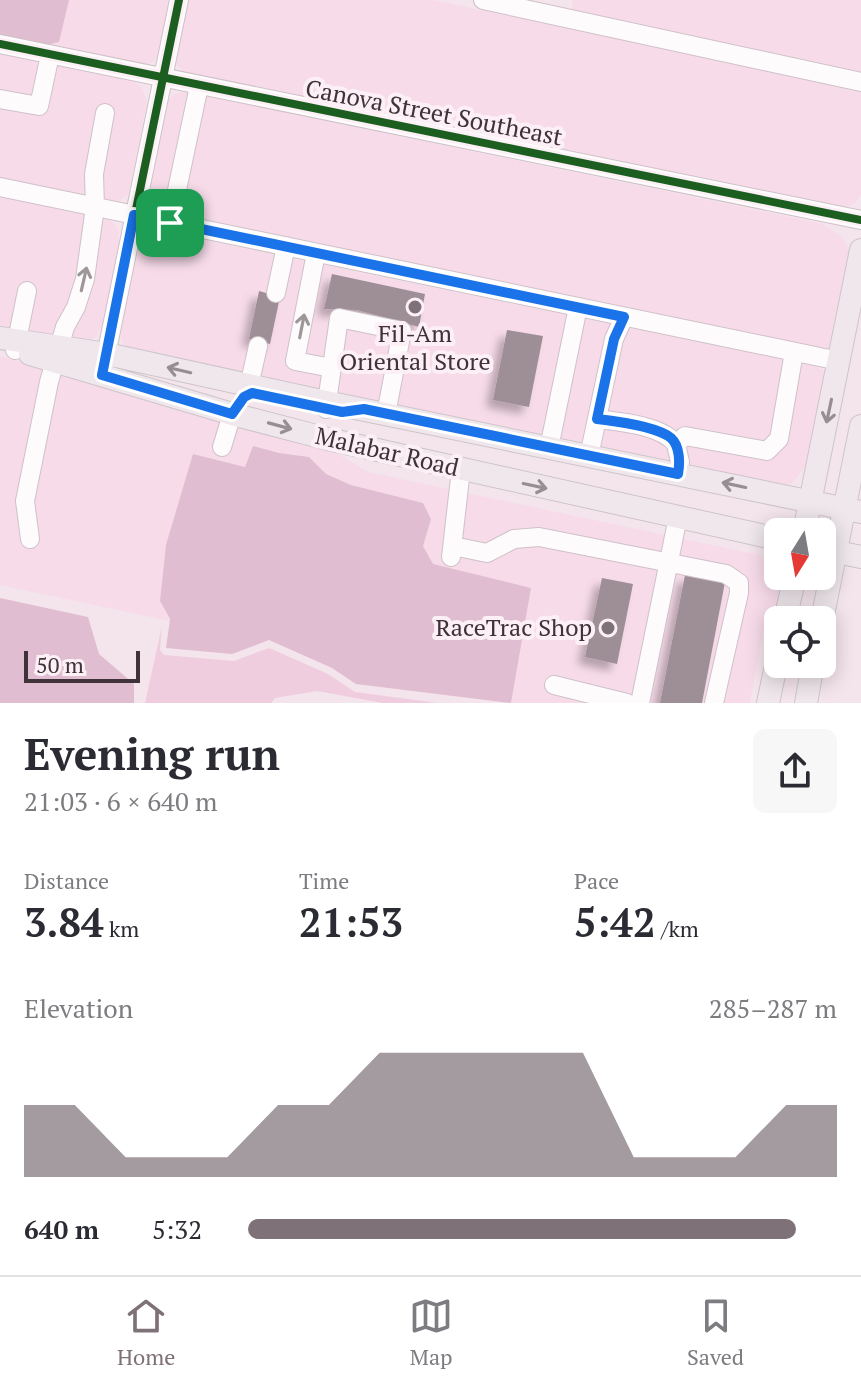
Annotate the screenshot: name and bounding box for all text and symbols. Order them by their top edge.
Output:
street label: Canova Street Southeast [303,71,565,153]
pin [136,189,204,257]
icon: arrive [148,201,192,245]
one-way arrow [77,266,92,292]
marker: Fil-Am Oriental Store [406,298,424,316]
one-way arrow [295,313,310,339]
place label: Fil-Am Oriental Store [340,317,490,377]
one-way arrow [166,362,192,377]
one-way arrow [821,398,836,424]
street label: Malabar Road [312,419,462,483]
one-way arrow [267,420,292,435]
one-way arrow [721,477,747,492]
one-way arrow [521,479,547,494]
north arrow [764,518,836,590]
map controls [764,518,836,678]
button: locate [764,606,836,678]
place label: RaceTrac Shop [435,611,592,643]
marker: RaceTrac Shop [599,619,617,637]
scale bar [24,647,140,683]
text: 50 m [36,650,84,679]
text: Evening run [24,724,280,783]
button: share [753,729,837,813]
text: 21:03 · 6 × 640 m [24,784,218,818]
text: Distance [24,866,109,895]
text: Time [299,866,349,895]
text: Pace [574,866,619,895]
text: 3.84 [24,895,104,948]
text: 21:53 [299,895,403,948]
text: 5:42 [574,895,656,948]
text: km [104,914,139,943]
text: /km [656,914,699,943]
text: Elevation [24,991,133,1025]
text: 285–287 m [709,991,837,1025]
text: 640 m [24,1212,99,1246]
text: 5:32 [152,1212,202,1246]
tab: Home [117,1294,175,1371]
tab: Map [409,1294,453,1371]
tab: Saved [687,1294,744,1371]

